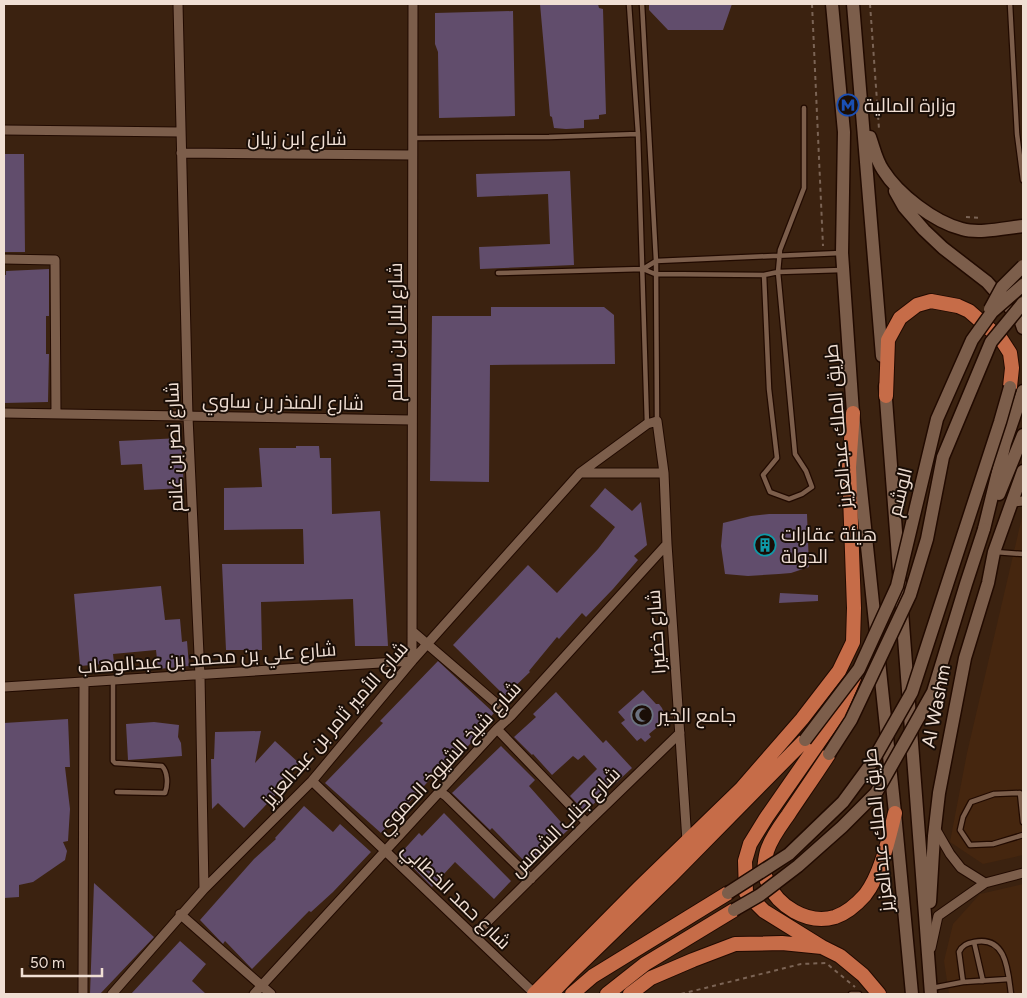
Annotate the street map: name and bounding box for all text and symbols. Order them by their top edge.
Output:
metro station icon: وزارة المالية [836,93,860,117]
place label: وزارة المالية [864,94,956,117]
street label: شارع ابن زيان [247,127,347,152]
street label: شارع بلال بن سالم [384,263,409,401]
street label: طريق الملك عبدالعزيز [819,343,858,510]
street label: شارع نصر بن غانم [160,382,190,512]
street label: شارع المنذر بن ساوي [202,389,364,418]
street label: الوشم [883,465,919,519]
place label: هيئة عقارات الدولة [781,523,877,568]
building icon: هيئة عقارات الدولة [753,533,777,557]
street label: شارع خضيرا [642,589,672,675]
street label: شارع علي بن محمد بن عبدالوهاب [77,637,337,681]
street label: شارع الأمير ثامر بن عبدالعزيز [257,637,414,813]
street label: Al Washm [917,662,955,750]
street label: شارع شيخ الشيوخ الحموي [372,677,528,841]
mosque icon: جامع الخير [630,703,654,727]
place label: جامع الخير [657,704,736,729]
street label: طريق الملك عبدالعزيز [858,747,899,914]
street label: شارع جناب الشمس [505,762,626,883]
street label: شارع حمد الخطابي [394,838,516,956]
scale bar [22,946,102,978]
text: 50 m [30,954,65,972]

